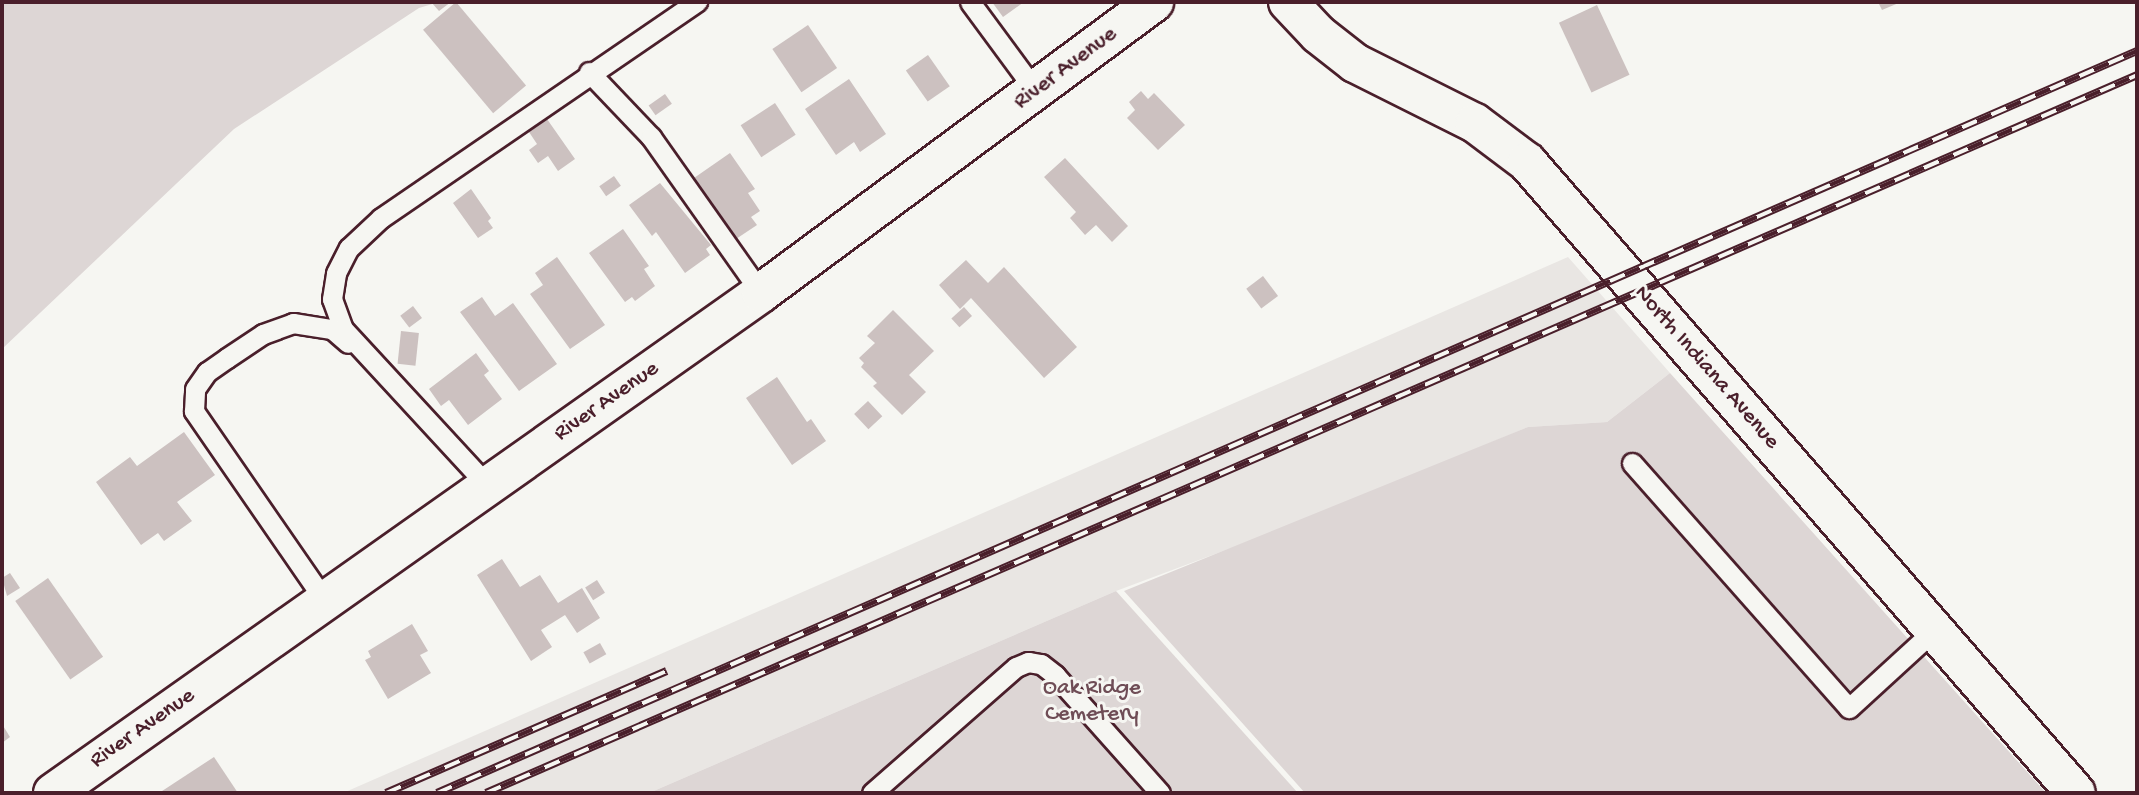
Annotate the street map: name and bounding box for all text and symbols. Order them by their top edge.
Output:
street label: River Avenue [1009,21,1123,117]
street label: North Indiana Avenue [1627,280,1785,456]
street label: River Avenue [549,356,665,448]
park label: Oak Ridge Cemetery [1043,675,1141,729]
street label: River Avenue [85,683,201,775]

